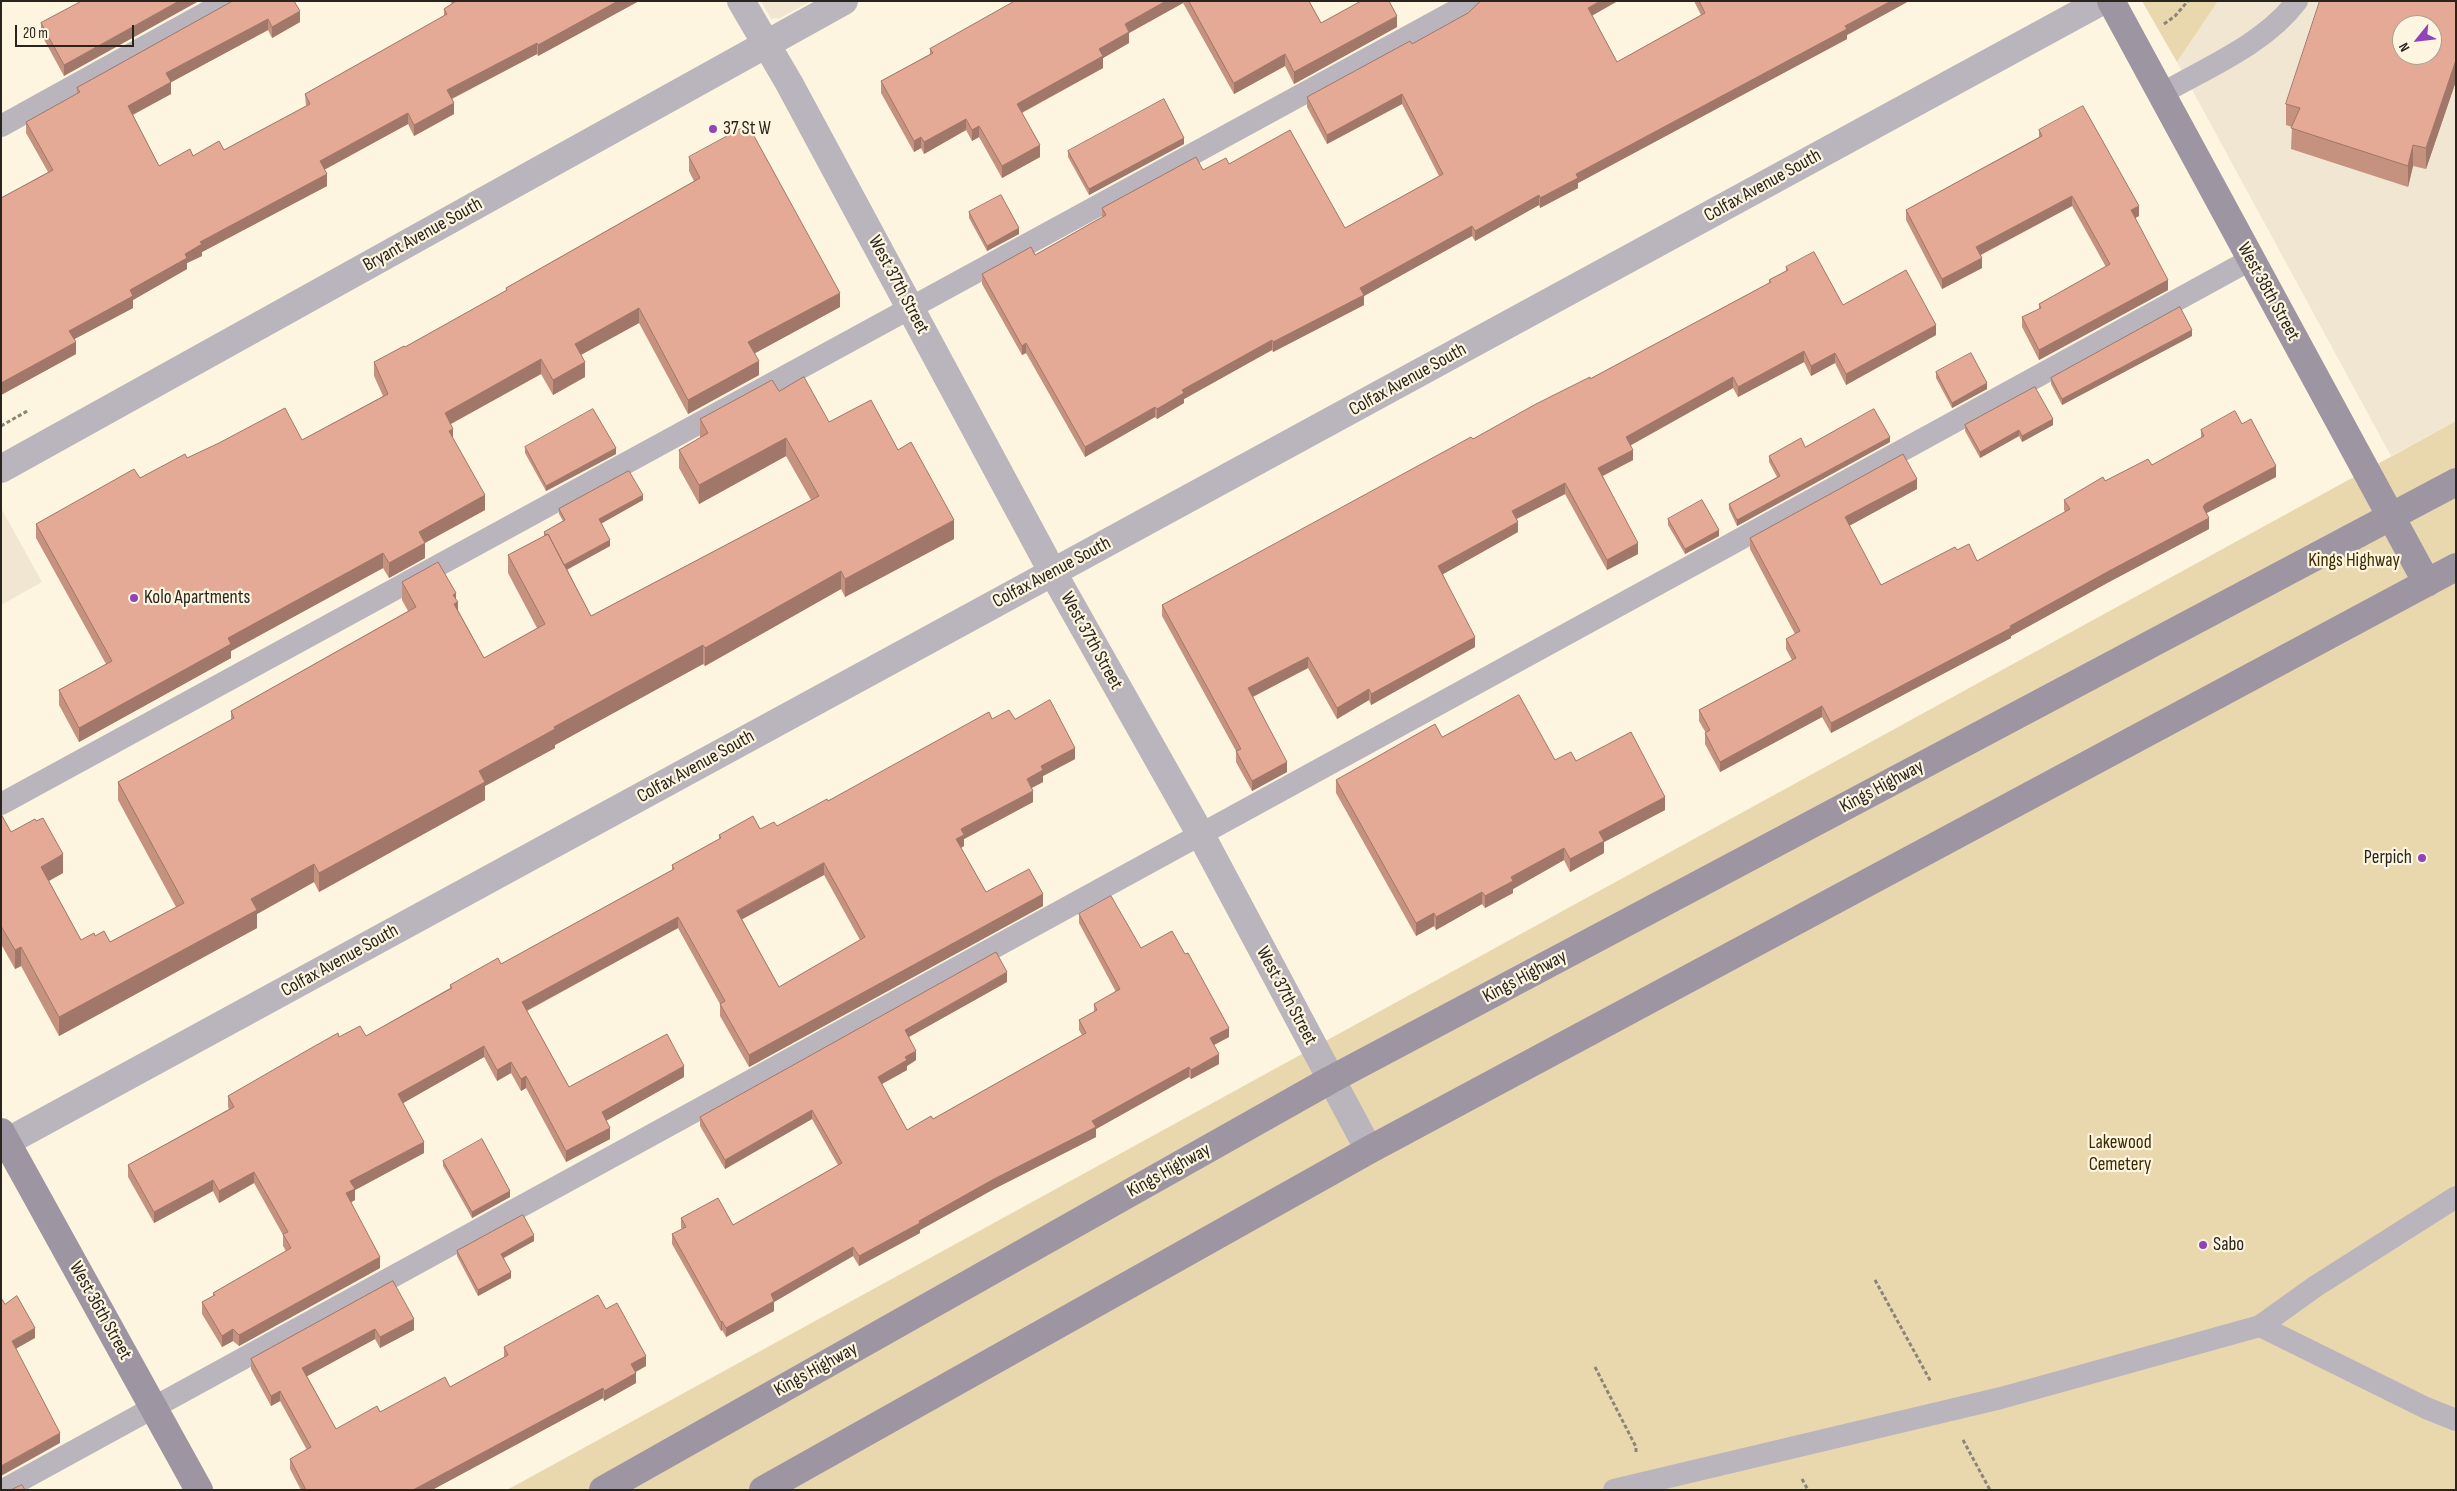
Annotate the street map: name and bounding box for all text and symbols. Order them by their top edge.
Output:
scale bar [18,15,136,47]
north arrow [2392,15,2442,65]
text: 20 m [23,24,48,43]
text: N [2395,40,2414,54]
place label: 37 St W [723,118,771,140]
marker: 37 St W [707,123,719,135]
street label: Colfax Avenue South [1700,144,1826,228]
street label: Bryant Avenue South [359,193,487,277]
street label: West 37th Street [863,232,933,338]
street label: West 38th Street [2232,239,2304,345]
street label: Colfax Avenue South [1345,338,1471,422]
street label: Colfax Avenue South [989,532,1115,614]
park label: Kings Highway [2308,550,2400,572]
place label: Kolo Apartments [144,587,250,609]
street label: West 37th Street [1055,588,1127,694]
marker: Kolo Apartments [128,592,140,604]
street label: Colfax Avenue South [633,725,759,809]
street label: Kings Highway [1836,755,1928,819]
place label: Perpich [2364,847,2412,869]
marker: Perpich [2416,852,2428,864]
street label: Colfax Avenue South [277,919,403,1003]
street label: West 37th Street [1251,943,1321,1049]
street label: Kings Highway [1479,945,1571,1009]
park label: Lakewood Cemetery [2088,1132,2152,1176]
street label: Kings Highway [1123,1139,1215,1203]
place label: Sabo [2213,1234,2244,1256]
marker: Sabo [2197,1239,2209,1251]
street label: West 36th Street [64,1258,136,1364]
street label: Kings Highway [770,1338,862,1402]

